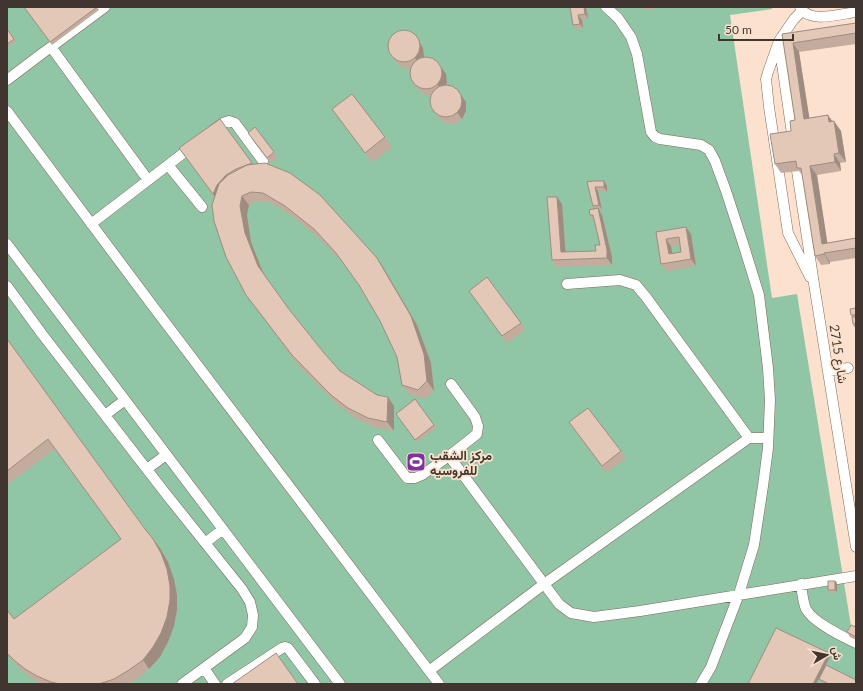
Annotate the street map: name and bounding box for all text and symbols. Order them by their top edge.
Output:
scale bar [719,16,793,42]
text: 50 m [725,22,752,37]
street label: شارع 2715 [824,323,852,385]
place label: مركز الشقب للفروسيه [430,447,492,479]
sports icon: مركز الشقب للفروسيه [405,451,427,473]
north arrow [807,635,847,675]
text: ش [829,646,845,661]

